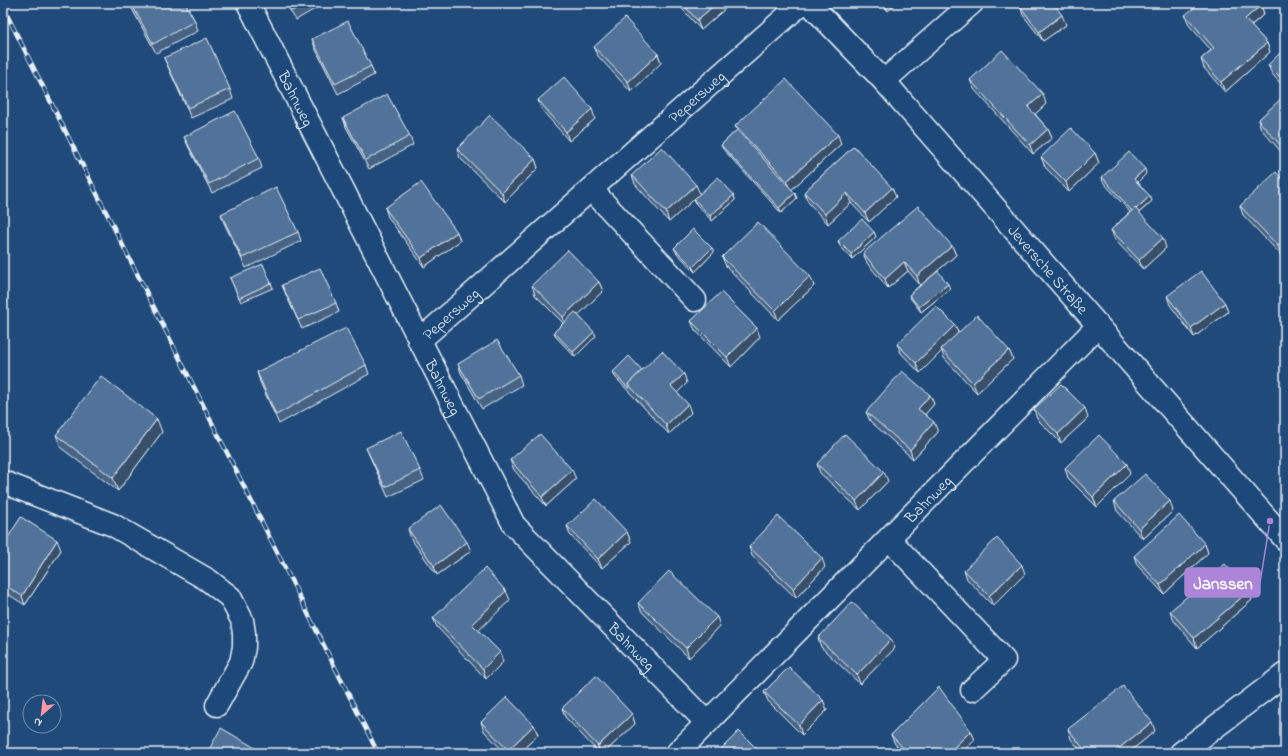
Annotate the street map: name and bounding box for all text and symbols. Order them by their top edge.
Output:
street label: Bahnweg [270,66,319,131]
street label: Pepersweg [664,66,732,130]
street label: Jeversche Straße [1001,220,1094,321]
street label: Pepersweg [418,283,486,347]
street label: Bahnweg [417,355,466,420]
street label: Bahnweg [899,470,959,531]
callout: Janssen [1185,568,1260,597]
text: Janssen [1193,572,1253,597]
street label: Bahnweg [600,617,660,677]
north arrow [22,694,62,734]
text: N [31,713,45,731]

